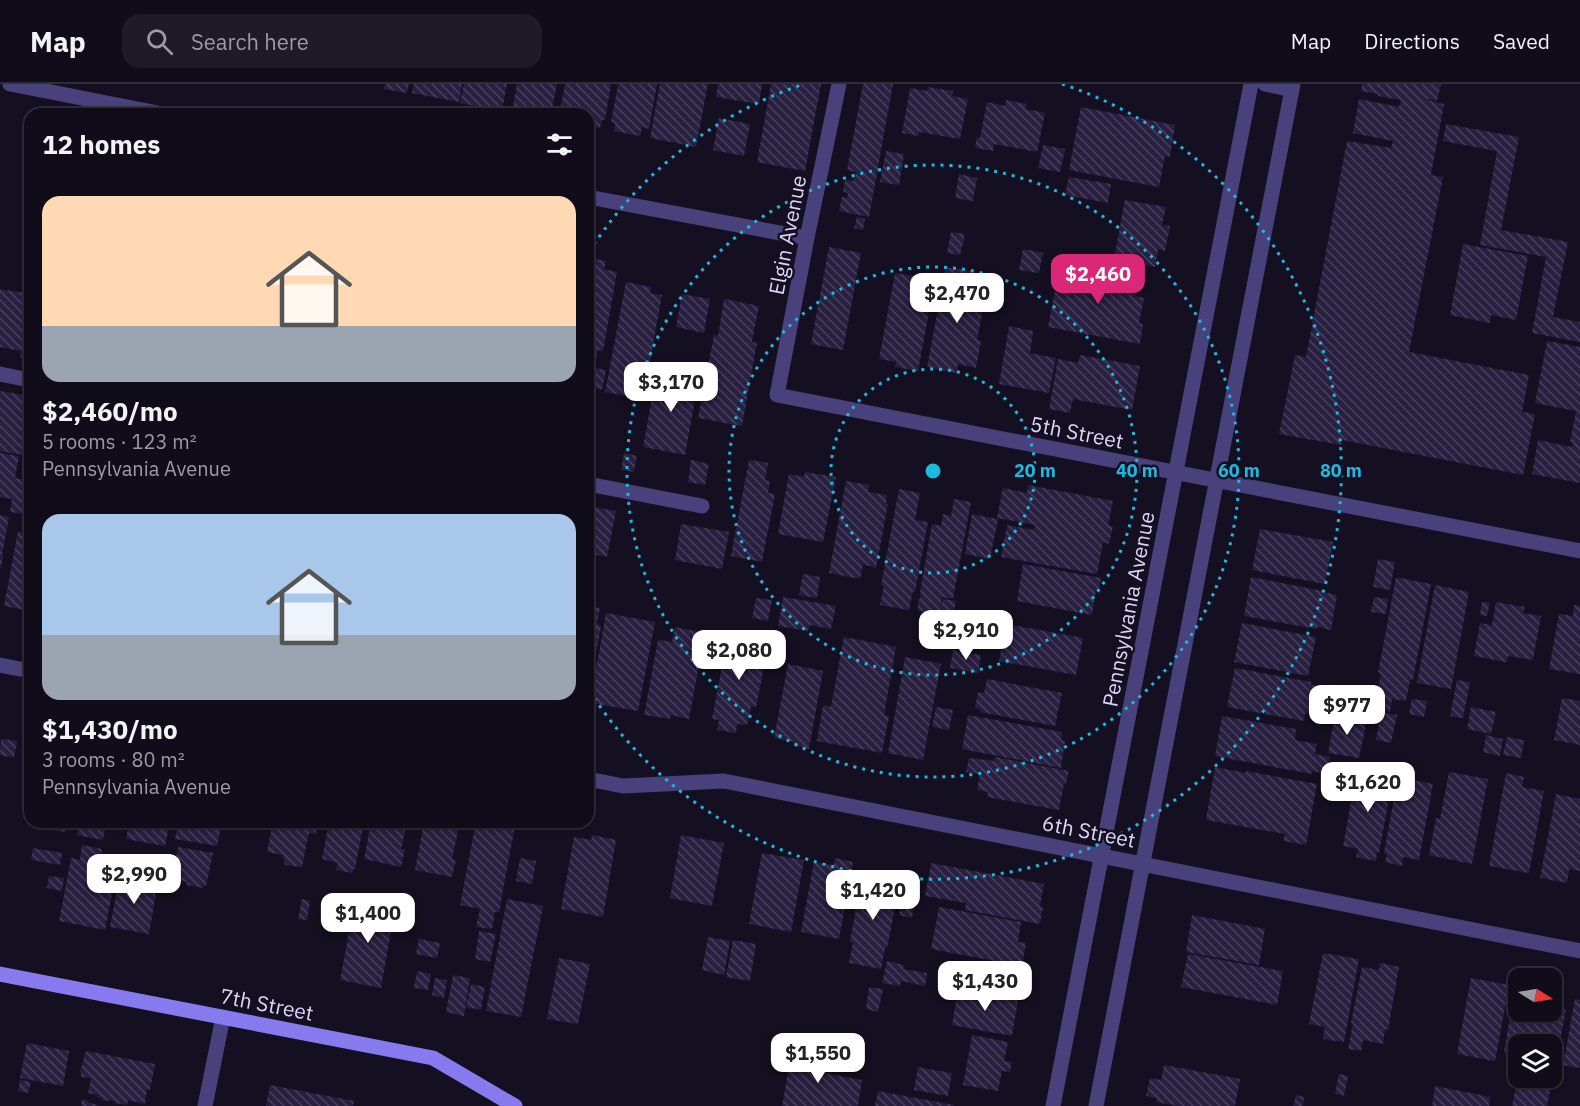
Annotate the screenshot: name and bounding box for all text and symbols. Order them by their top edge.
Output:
search box [122,14,542,68]
text: Map [30,23,86,60]
icon: search [143,25,176,58]
text: Search here [191,27,309,56]
text: Map [1291,27,1331,55]
text: Directions [1364,27,1460,55]
text: Saved [1493,27,1550,55]
text: 12 homes [42,127,160,161]
icon: filters [543,128,576,161]
street label: Elgin Avenue [762,173,812,297]
icon: home [255,235,363,343]
pin: $2,460 [1049,254,1147,305]
text: $2,460 [1065,260,1131,287]
pin: $2,470 [908,273,1006,324]
text: $2,470 [924,279,990,306]
pin: $3,170 [622,362,720,413]
text: $3,170 [638,368,704,395]
text: $2,460/mo [42,394,178,428]
street label: 5th Street [1028,409,1126,455]
text: 5 rooms · 123 m² [42,428,197,455]
text: Pennsylvania Avenue [42,455,231,482]
text: 20 m [1014,459,1056,482]
text: 40 m [1116,459,1158,482]
text: 60 m [1218,459,1260,482]
text: 80 m [1320,459,1362,482]
centre of rings [923,461,943,481]
street label: Pennsylvania Avenue [1095,509,1161,709]
icon: home [255,553,363,661]
pin: $2,910 [917,610,1015,661]
text: $2,910 [933,616,999,643]
pin: $2,080 [690,630,788,681]
text: $2,080 [706,636,772,663]
pin: $977 [1311,685,1383,736]
text: $977 [1323,691,1371,718]
text: $1,430/mo [42,712,178,746]
text: 3 rooms · 80 m² [42,746,185,773]
pin: $1,620 [1319,762,1417,813]
text: $1,620 [1335,768,1401,795]
text: Pennsylvania Avenue [42,773,231,800]
street label: 6th Street [1040,808,1138,854]
pin: $2,990 [85,854,183,905]
text: $2,990 [101,860,167,887]
pin: $1,420 [824,870,922,921]
text: $1,420 [840,876,906,903]
pin: $1,400 [319,893,417,944]
text: $1,400 [335,899,401,926]
pin: $1,430 [936,961,1034,1012]
text: $1,430 [952,967,1018,994]
north arrow [1508,968,1562,1022]
map controls [1508,968,1562,1088]
street label: 7th Street [218,981,316,1027]
pin: $1,550 [769,1033,867,1084]
button: layers [1508,1034,1562,1088]
text: $1,550 [785,1039,851,1066]

